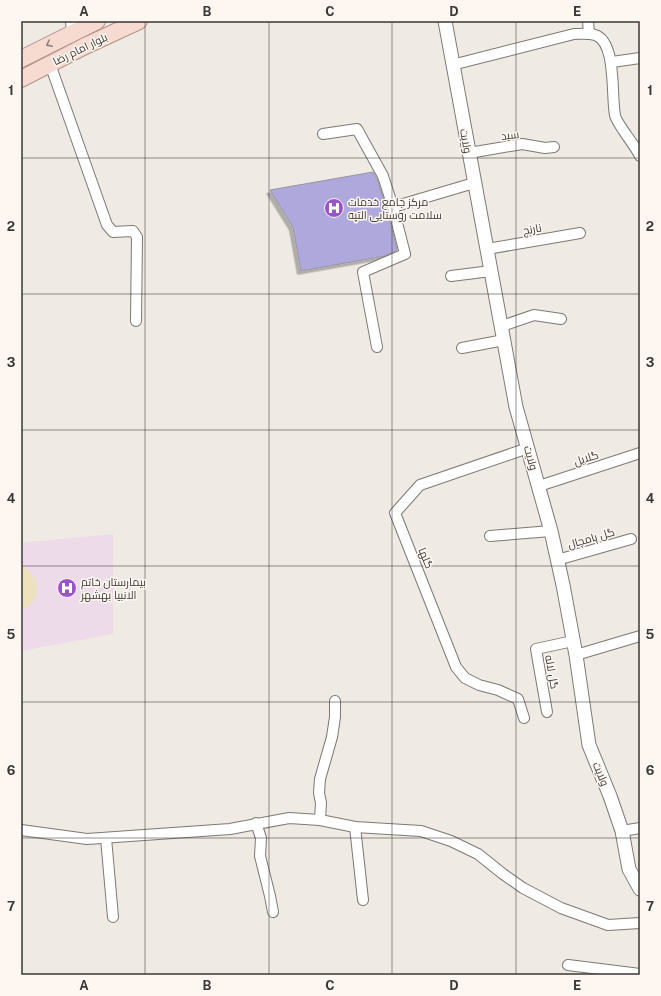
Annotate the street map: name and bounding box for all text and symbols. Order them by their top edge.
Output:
text: A [79,4,89,19]
text: B [203,4,212,19]
text: C [325,4,335,19]
text: D [449,4,459,19]
text: E [573,4,581,19]
street label: بلوار امام رضا [51,31,110,69]
one-way arrow [46,39,54,47]
text: 1 [8,83,14,98]
text: 1 [647,83,653,98]
street label: ولایت [457,128,474,155]
street label: سید [500,128,520,142]
place label: مرکز جامع خدمات سلامت روستایی التپه [348,196,442,222]
hospital icon: مرکز جامع خدمات سلامت روستایی التپه [323,197,345,219]
text: 2 [7,219,15,234]
text: 2 [646,219,654,234]
street label: نارنج [522,221,543,239]
text: 3 [7,355,16,370]
text: 3 [646,355,655,370]
street label: ولایت [521,444,540,472]
street label: گلایل [572,448,600,469]
text: 4 [7,491,16,506]
text: 4 [646,491,655,506]
street label: گل پامچال [566,526,616,551]
street label: گلها [416,546,436,571]
place label: بیمارستان خاتم الانبیا بهشهر [80,576,146,602]
hospital icon: بیمارستان خاتم الانبیا بهشهر [56,577,78,599]
text: 5 [7,627,16,642]
text: 5 [646,627,655,642]
street label: گل لاله [542,654,561,690]
street label: ولایت [590,760,611,788]
text: 6 [7,763,16,778]
text: 6 [646,763,655,778]
text: 7 [7,899,15,914]
text: 7 [646,899,654,914]
text: A [79,978,89,993]
text: B [203,978,212,993]
text: C [325,978,335,993]
text: D [449,978,459,993]
text: E [573,978,581,993]

